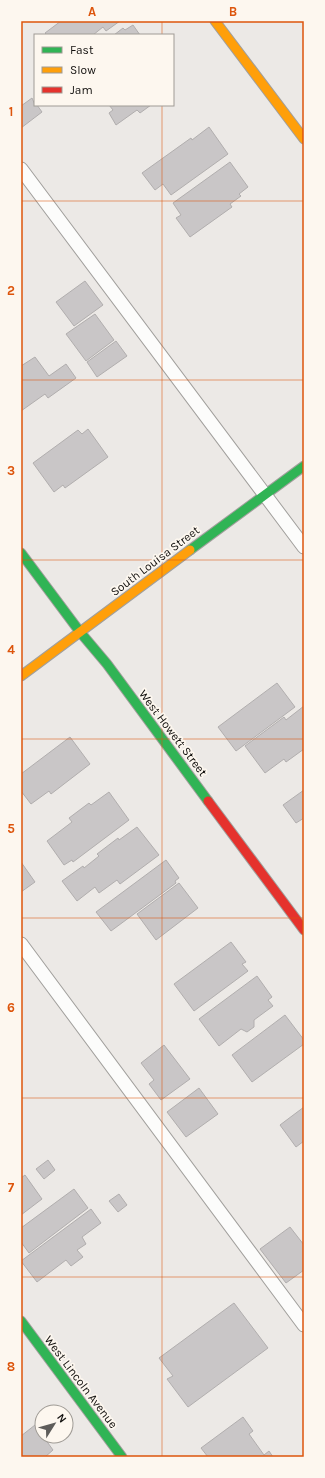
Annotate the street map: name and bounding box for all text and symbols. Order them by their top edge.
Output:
text: A [88,4,96,19]
text: B [229,4,237,19]
legend [34,34,174,106]
text: Fast [70,43,94,57]
text: Slow [70,63,96,77]
text: Jam [70,83,93,97]
text: 1 [9,104,13,119]
text: 2 [7,283,15,298]
text: 3 [7,463,15,478]
street label: South Louisa Street [108,523,202,599]
text: 4 [7,642,15,657]
street label: West Howett Street [136,687,210,779]
text: 5 [7,821,15,836]
text: 6 [7,1000,15,1015]
text: 7 [8,1180,15,1195]
street label: West Lincoln Avenue [42,1333,120,1431]
text: 8 [7,1359,15,1374]
north arrow [34,1404,74,1444]
text: N [54,1411,69,1425]

